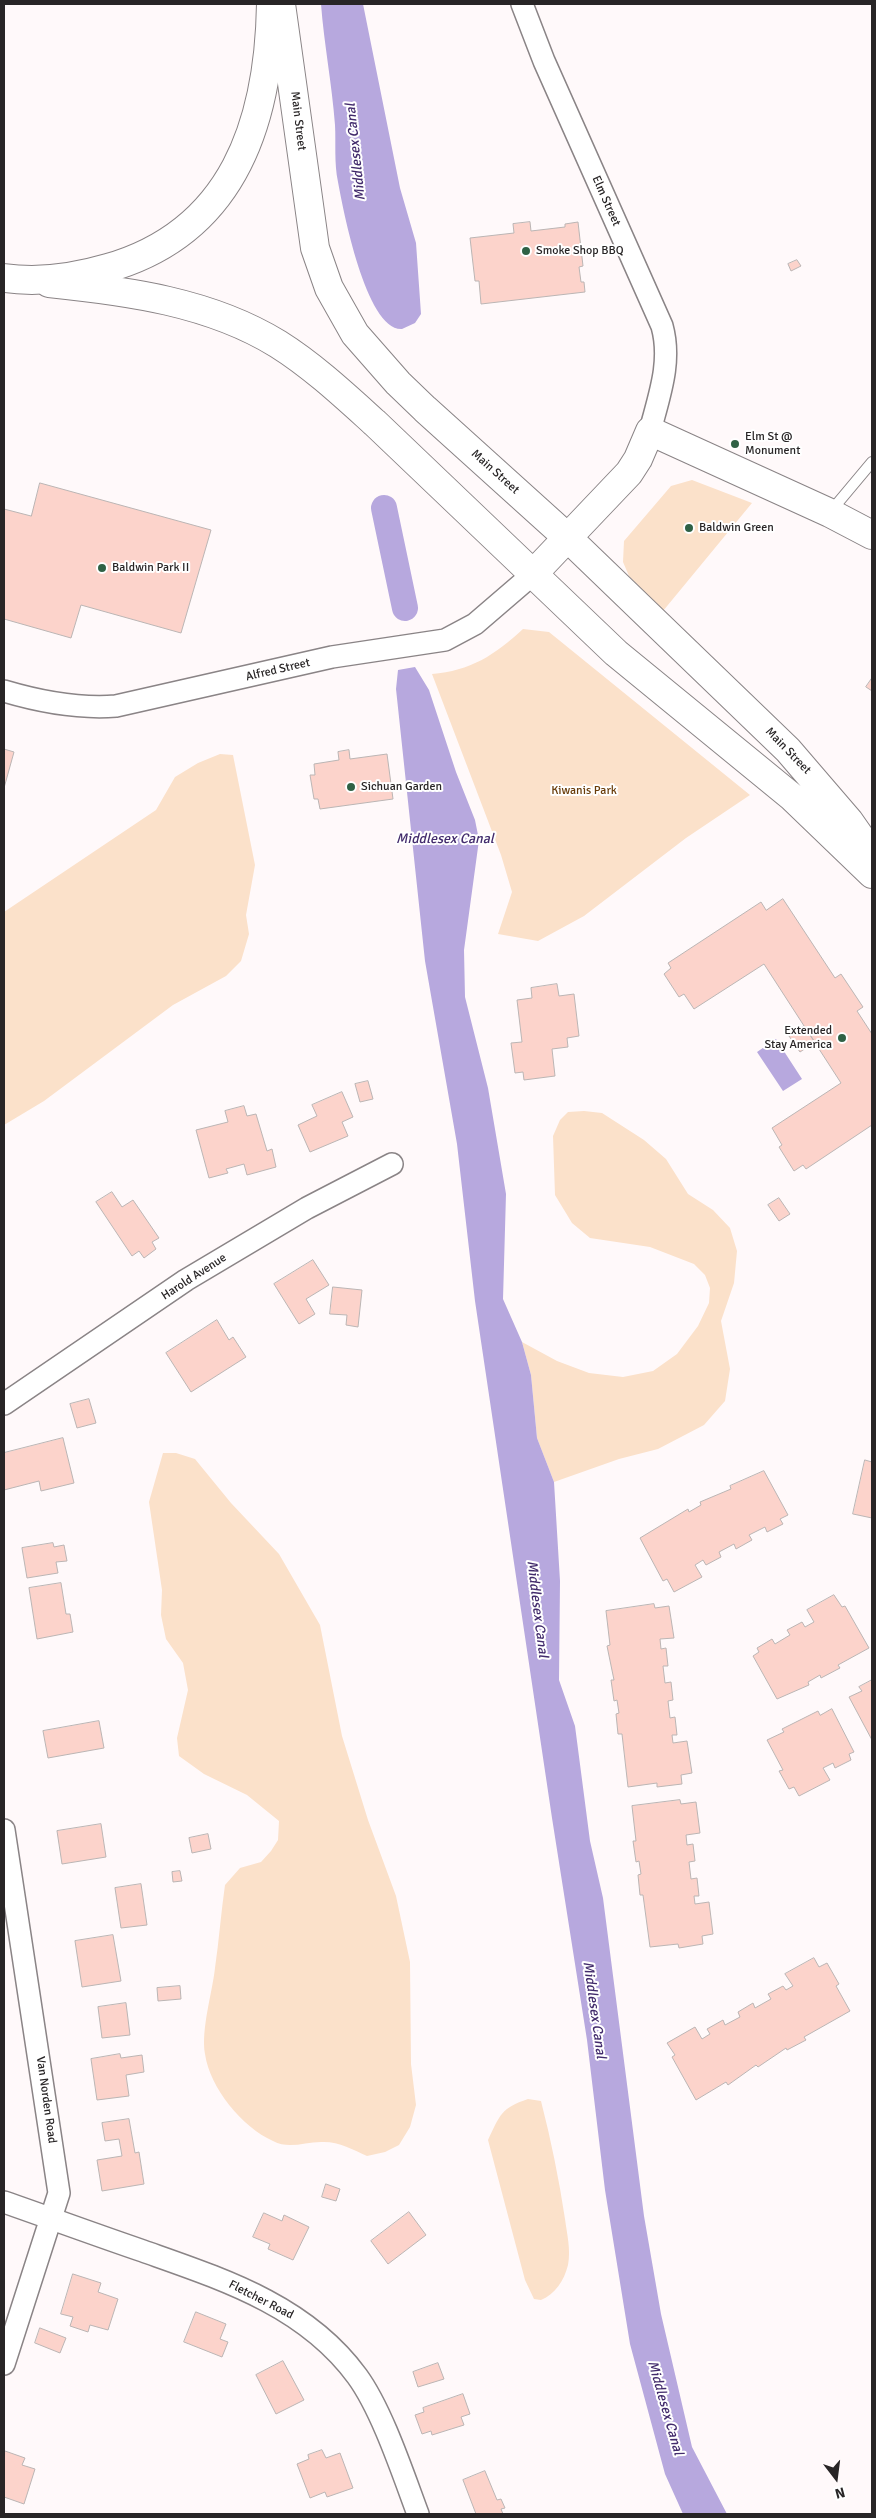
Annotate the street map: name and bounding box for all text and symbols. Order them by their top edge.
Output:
street label: Main Street [287,91,309,151]
water label: Middlesex Canal [343,102,369,202]
street label: Elm Street [588,174,624,228]
place label: Smoke Shop BBQ [536,244,624,258]
marker: Smoke Shop BBQ [520,245,532,257]
place label: Elm St @ Monument [745,430,800,458]
marker: Elm St @ Monument [729,438,741,450]
street label: Main Street [468,447,522,497]
place label: Baldwin Green [699,521,774,535]
marker: Baldwin Green [683,522,695,534]
place label: Baldwin Park II [112,561,189,575]
marker: Baldwin Park II [96,562,108,574]
street label: Alfred Street [245,656,311,684]
street label: Main Street [762,725,814,777]
place label: Sichuan Garden [361,780,442,794]
marker: Sichuan Garden [345,781,357,793]
park label: Kiwanis Park [551,784,617,798]
water label: Middlesex Canal [396,831,494,847]
place label: Extended Stay America [764,1024,832,1052]
marker: Extended Stay America [836,1032,848,1044]
street label: Harold Avenue [159,1251,229,1303]
water label: Middlesex Canal [523,1559,551,1659]
water label: Middlesex Canal [579,1960,609,2060]
street label: Van Norden Road [33,2056,59,2144]
street label: Fletcher Road [226,2278,296,2322]
water label: Middlesex Canal [643,2359,687,2457]
north arrow [811,2453,861,2503]
text: N [833,2483,847,2502]

